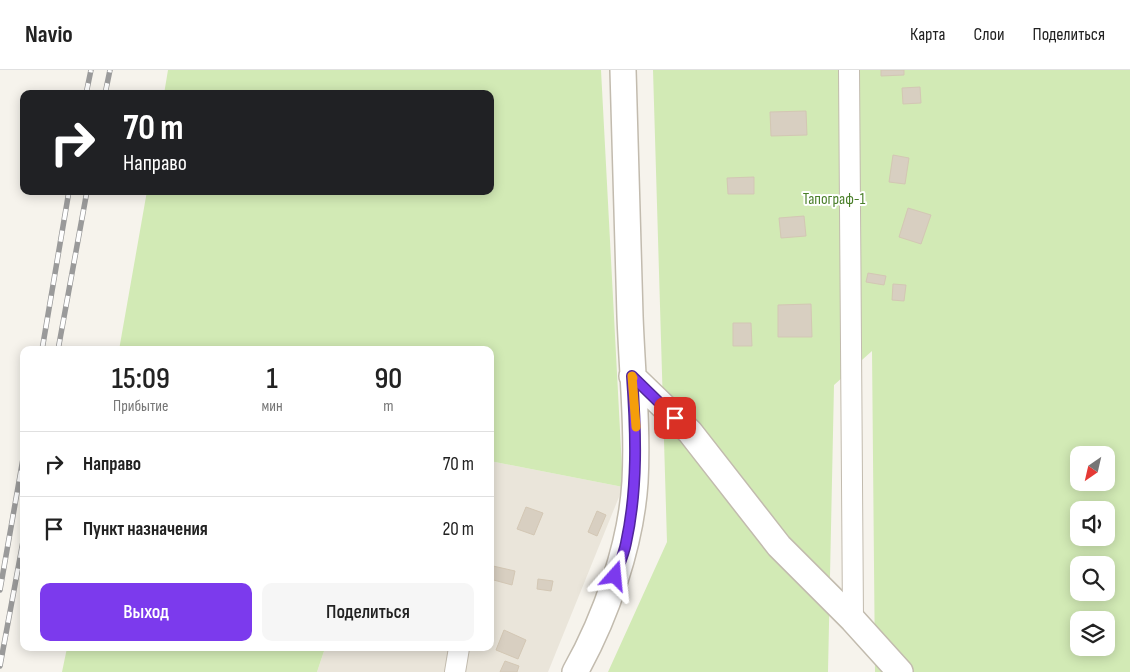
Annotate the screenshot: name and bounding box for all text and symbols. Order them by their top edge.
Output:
text: Navio [25,20,73,49]
text: Карта [910,24,946,45]
text: Слои [974,24,1005,45]
text: Поделиться [1033,24,1105,45]
text: 70 m [123,107,183,150]
icon: right [40,110,105,175]
text: Направо [123,150,187,177]
park label: Тапограф-1 [803,190,866,209]
text: 15:09 [112,361,170,397]
text: 1 [266,361,278,397]
text: 90 [374,361,402,397]
text: Прибытие [113,397,168,416]
text: мин [262,397,283,416]
text: m [383,397,393,416]
pin [654,397,696,439]
icon: arrive [661,404,689,432]
north arrow [1070,446,1115,491]
map controls [1070,446,1115,656]
icon: right [40,450,68,478]
text: Направо [83,453,141,476]
text: 70 m [443,453,474,476]
button: sound [1070,501,1115,546]
icon: arrive [40,515,68,543]
text: Пункт назначения [83,518,208,541]
text: 20 m [442,518,474,541]
position arrow [588,549,640,601]
button: search [1070,556,1115,601]
button: Выход [40,583,252,641]
button: Поделиться [262,583,474,641]
button: layers [1070,611,1115,656]

